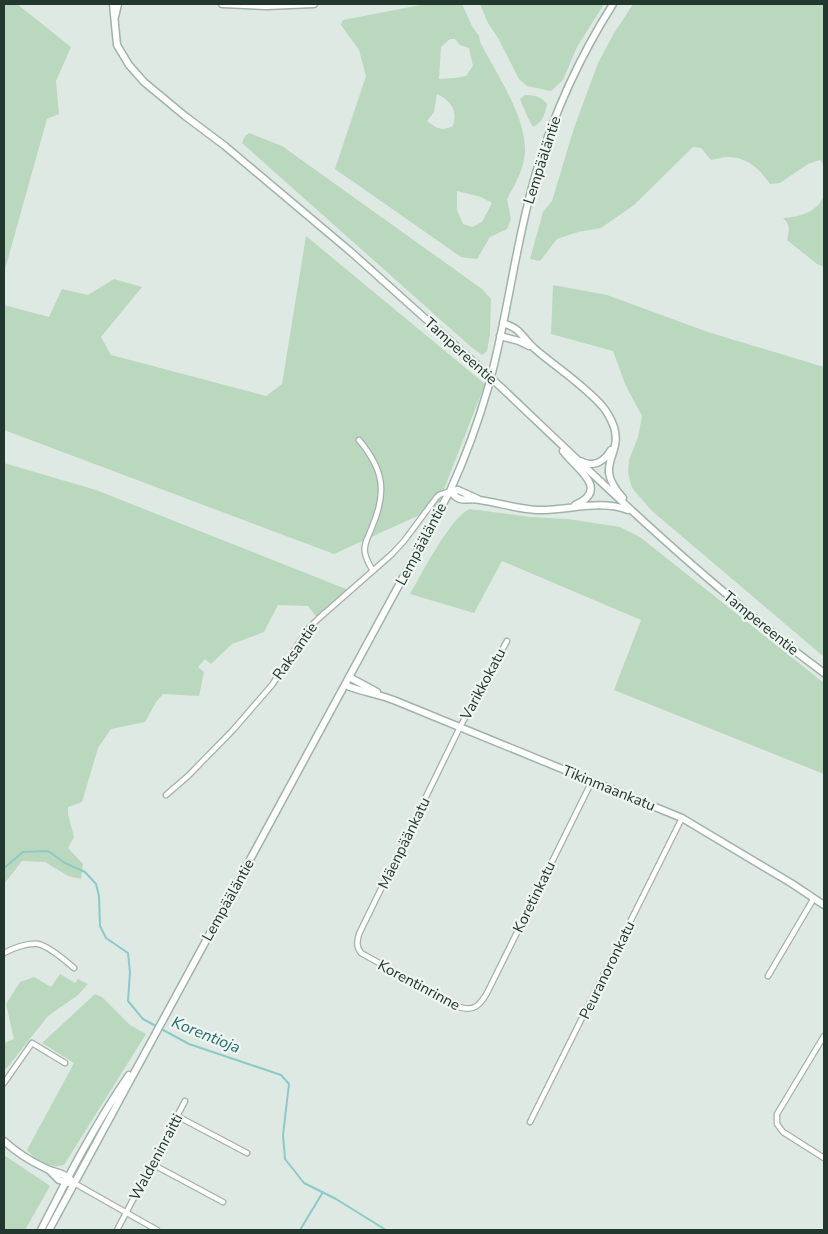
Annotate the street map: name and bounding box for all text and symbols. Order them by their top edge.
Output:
street label: Lempääläntie [518,114,566,206]
street label: Tampereentie [420,313,502,389]
street label: Lempääläntie [391,499,451,589]
street label: Tampereentie [719,586,803,660]
street label: Raksantie [268,618,322,684]
street label: Varikkokatu [455,645,510,724]
street label: Tikinmaankatu [560,760,658,816]
street label: Mäenpäänkatu [373,794,435,892]
street label: Lempääläntie [197,855,259,945]
street label: Koretinkatu [508,858,560,936]
street label: Peuranoronkatu [575,918,639,1022]
street label: Korentinrinne [374,955,464,1015]
water label: Korentioja [168,1011,244,1059]
street label: Waldeninraitti [125,1110,187,1204]

